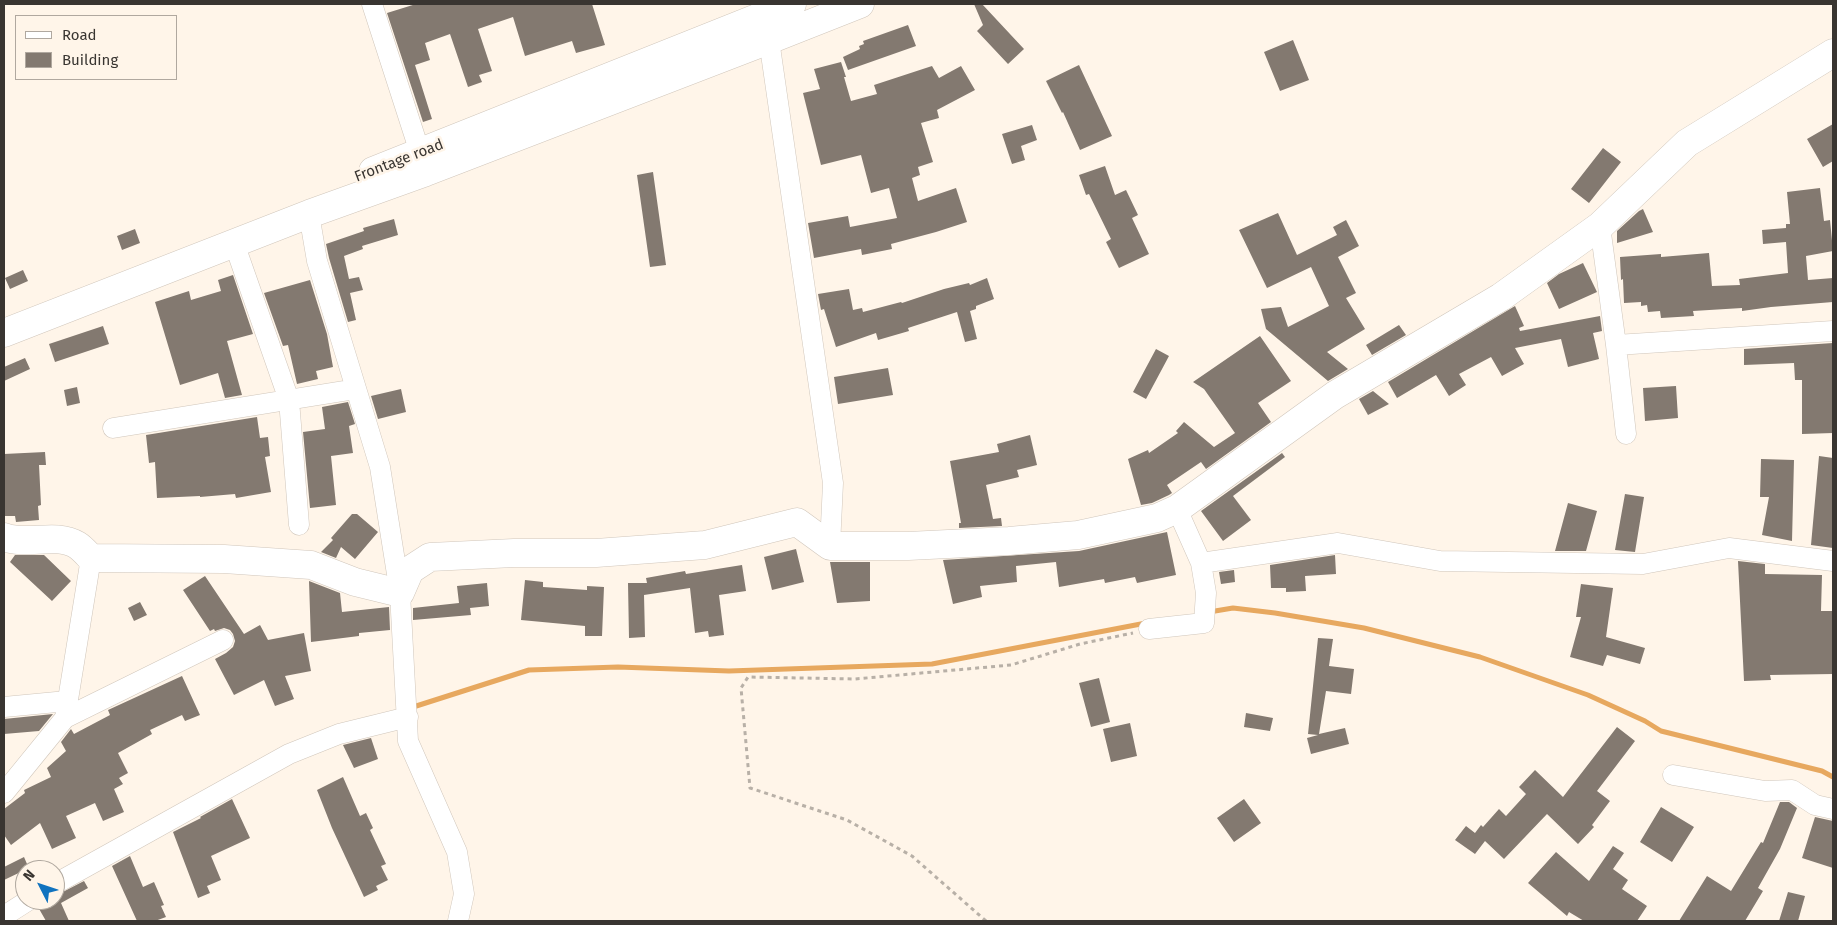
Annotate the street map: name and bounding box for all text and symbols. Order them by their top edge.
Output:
legend [15,15,178,80]
text: Road [62,26,97,44]
text: Building [62,51,118,69]
street label: Frontage road [352,136,446,186]
north arrow [15,860,65,910]
text: N [20,866,39,885]

